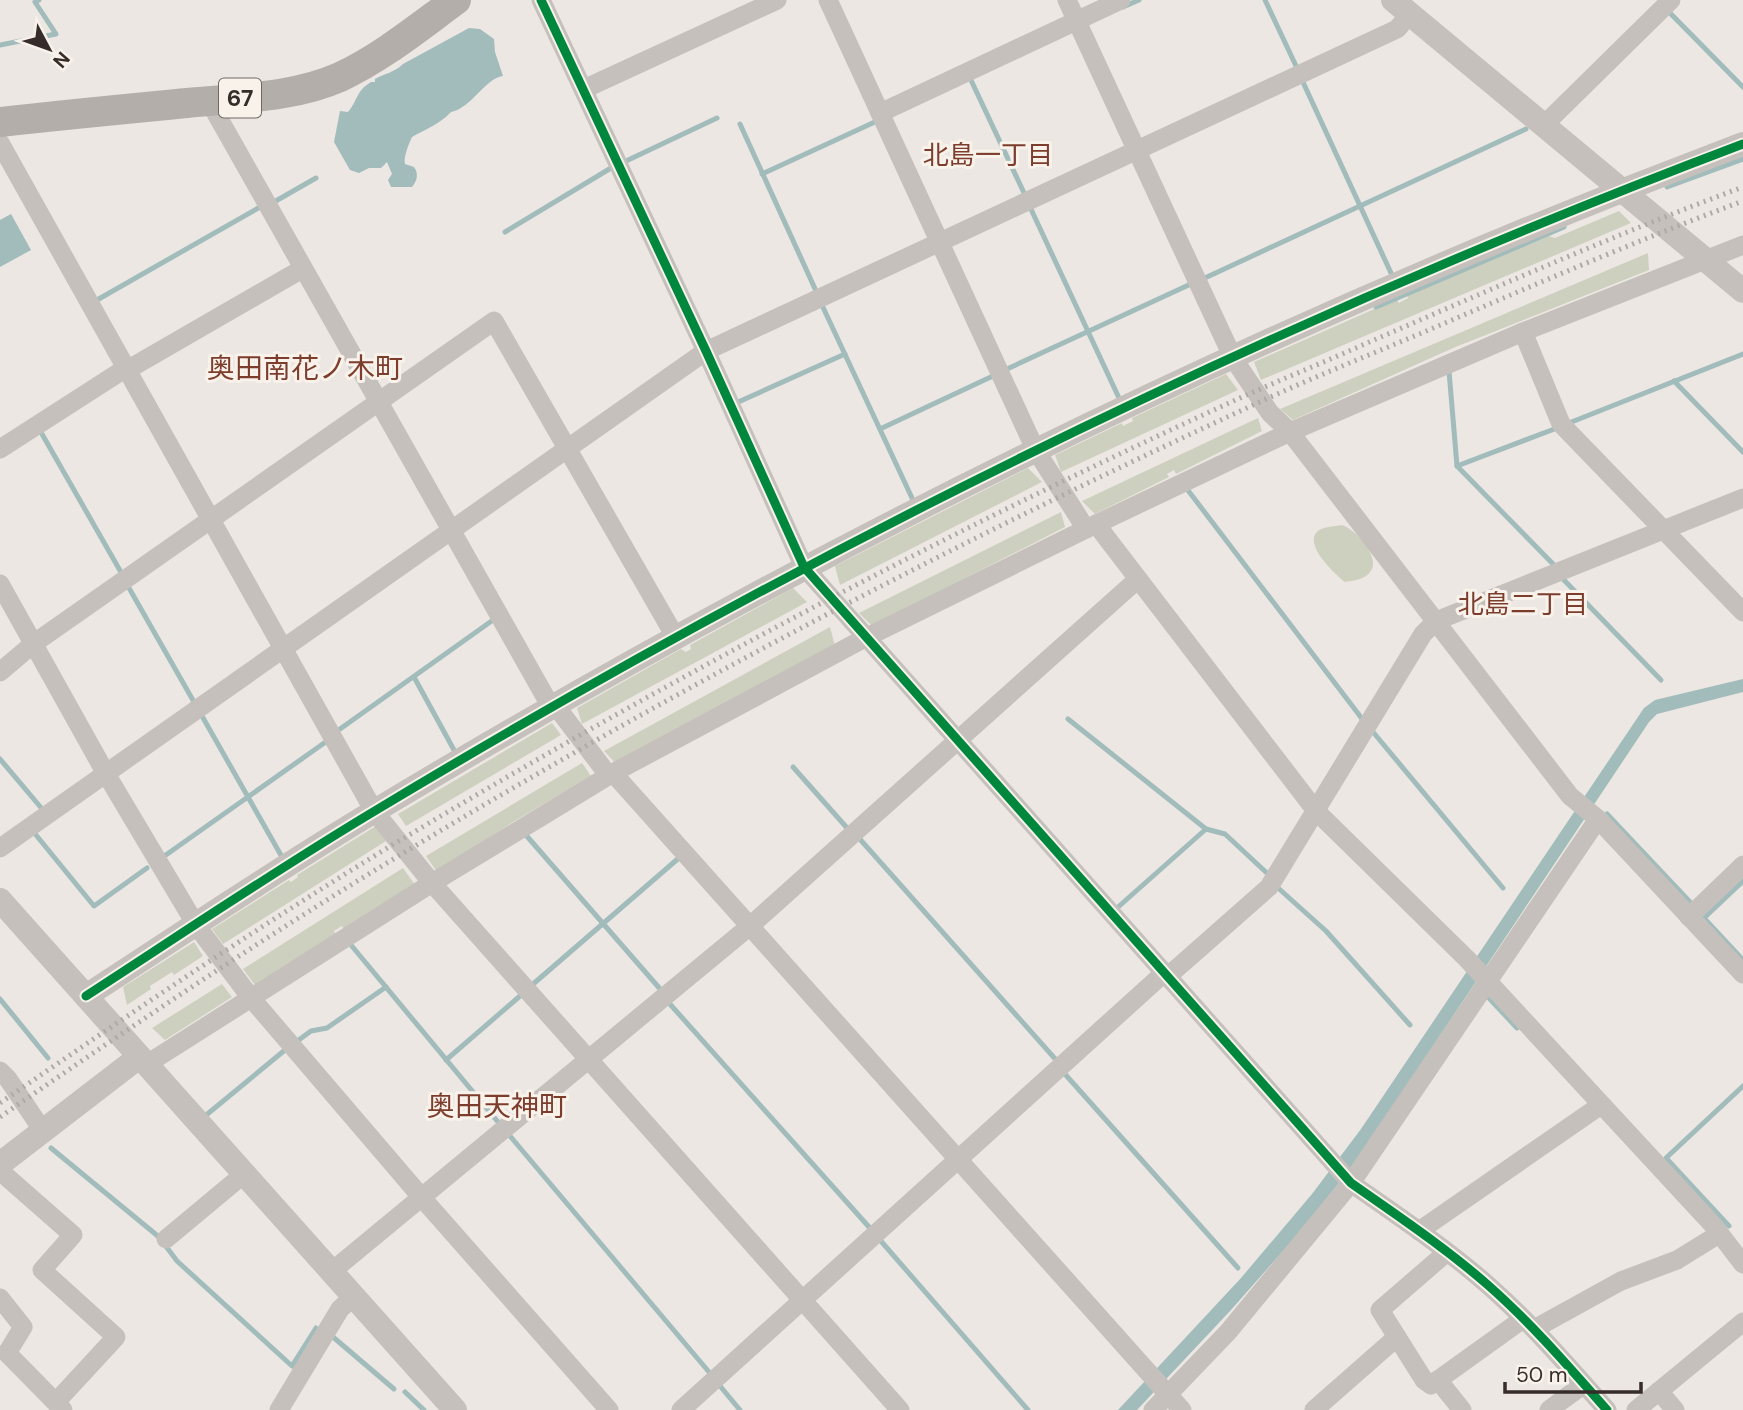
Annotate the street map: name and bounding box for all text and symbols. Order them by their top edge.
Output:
north arrow [14,14,84,84]
text: N [47,46,75,73]
road number: 67 [219,78,261,118]
district label: 北島一丁目 [923,138,1053,172]
district label: 奥田南花ノ木町 [207,350,403,387]
district label: 北島二丁目 [1458,587,1588,621]
district label: 奥田天神町 [427,1088,567,1125]
scale bar [1505,1350,1642,1394]
text: 50 m [1516,1361,1567,1389]

